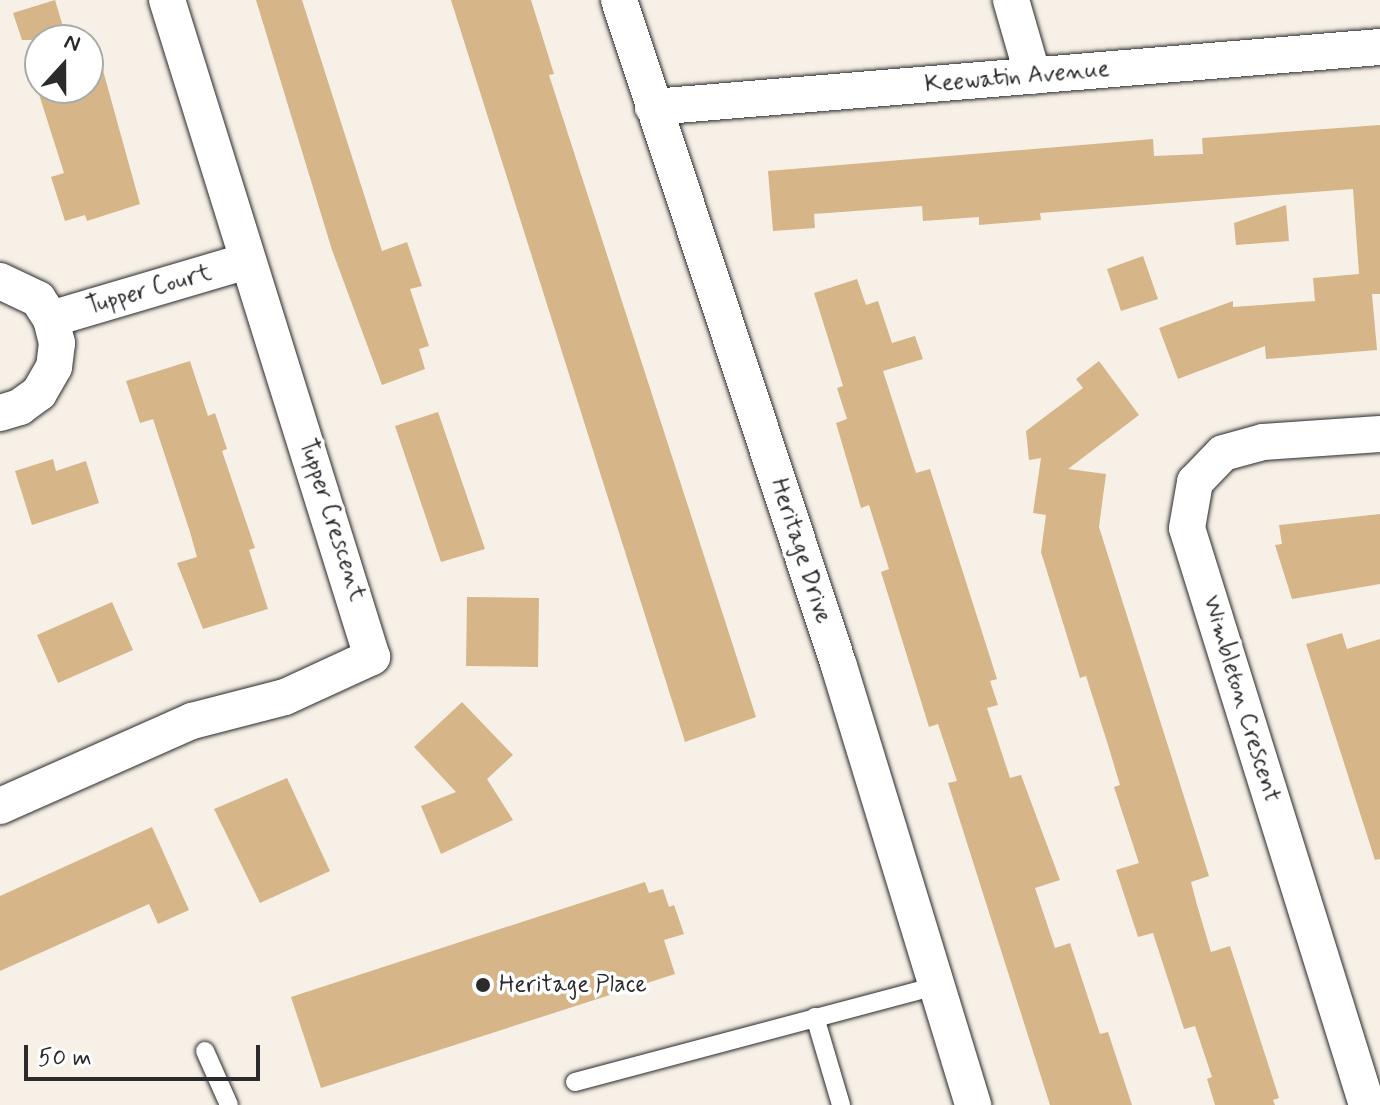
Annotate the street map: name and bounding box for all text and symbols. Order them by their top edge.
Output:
north arrow [24,24,104,104]
text: N [60,28,84,59]
street label: Keewatin Avenue [927,55,1107,99]
street label: Tupper Court [84,259,214,321]
street label: Tupper Crescent [293,439,371,601]
street label: Heritage Drive [764,476,838,626]
street label: Wimbleton Crescent [1196,592,1286,806]
place label: Heritage Place [499,971,648,999]
marker: Heritage Place [474,976,492,994]
scale bar [28,1029,264,1079]
text: 50 m [38,1043,92,1074]

